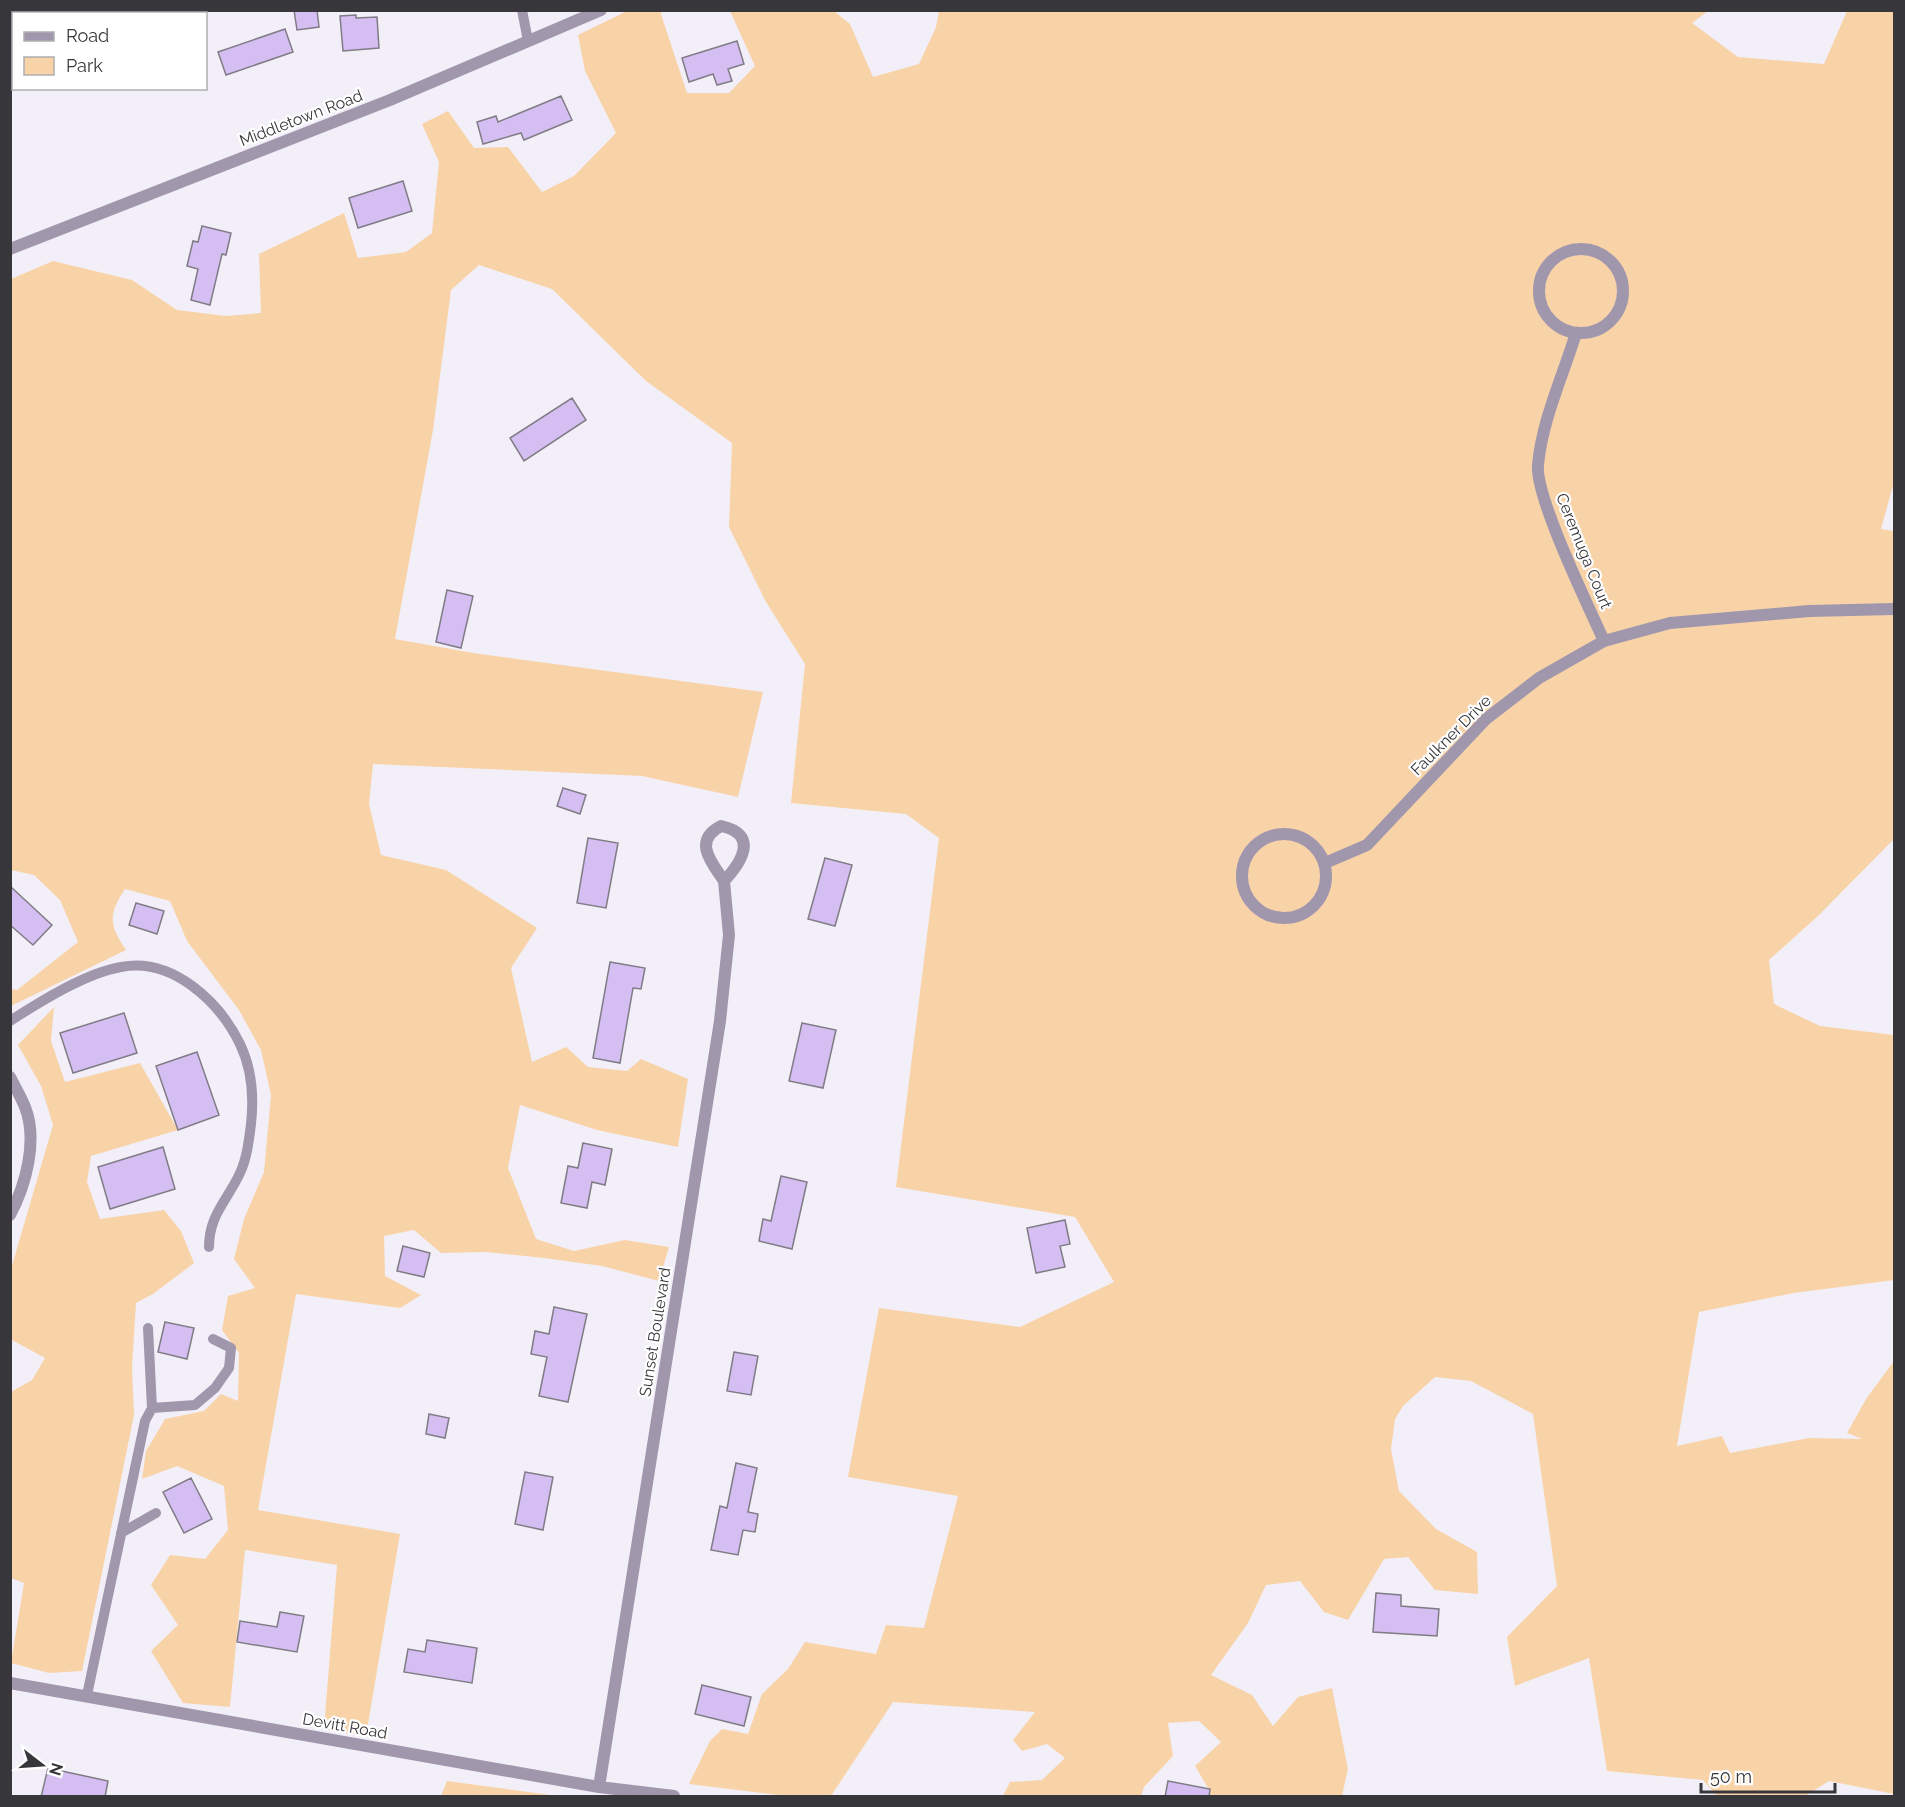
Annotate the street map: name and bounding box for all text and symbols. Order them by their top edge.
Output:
legend [12,12,207,90]
text: Road [66,25,109,46]
text: Park [66,55,103,76]
street label: Middletown Road [237,86,365,150]
street label: Ceremuga Court [1552,490,1616,612]
street label: Faulkner Drive [1407,691,1495,779]
street label: Sunset Boulevard [635,1266,675,1398]
street label: Devitt Road [301,1709,389,1743]
north arrow [12,1735,72,1795]
scale bar [1701,1756,1834,1794]
text: N [45,1761,67,1778]
text: 50 m [1710,1766,1752,1787]

